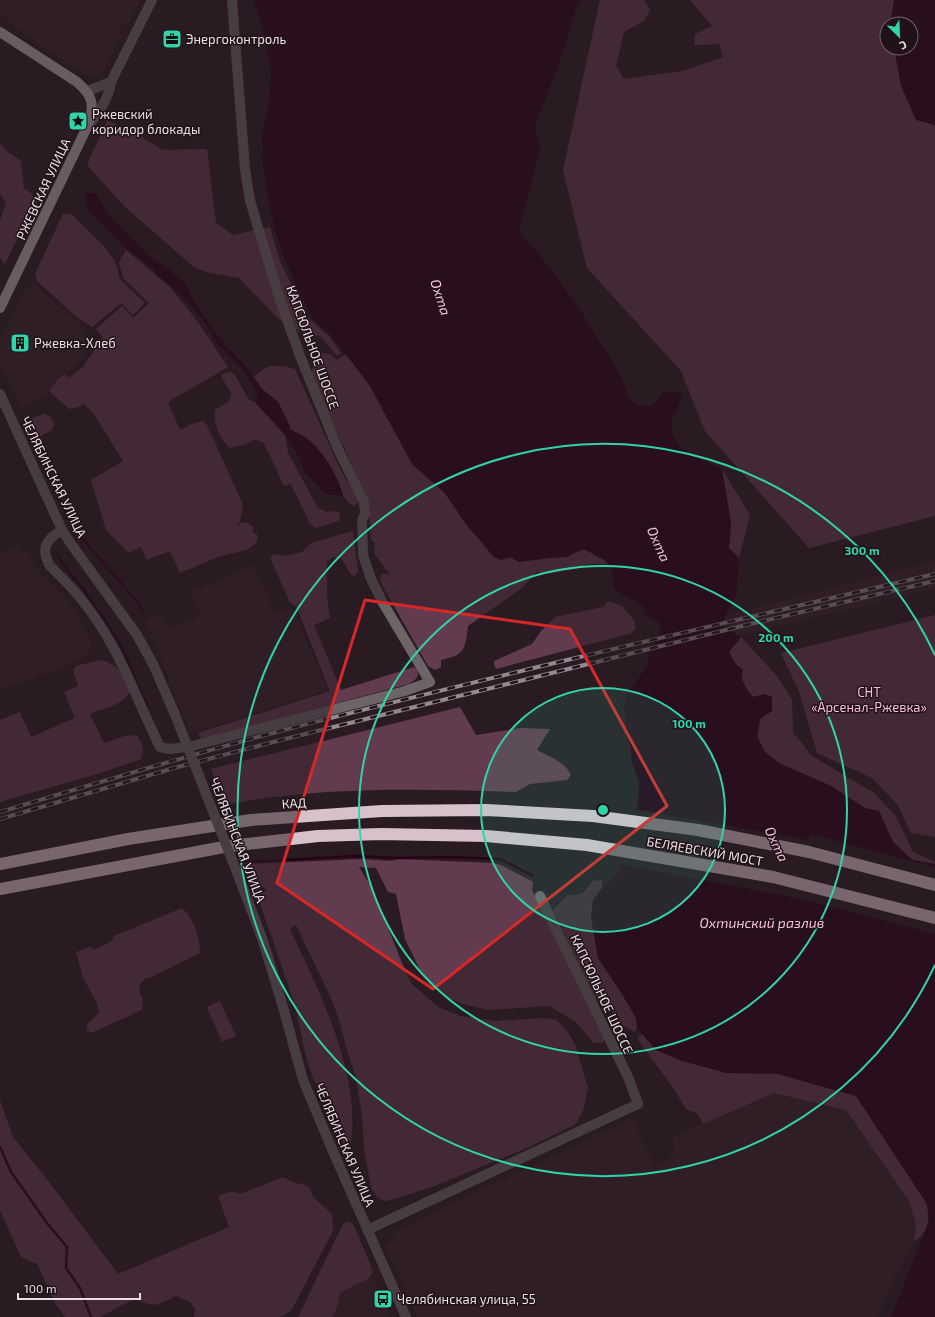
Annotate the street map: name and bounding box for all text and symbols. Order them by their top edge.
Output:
north arrow [879,16,919,56]
office icon: Энергоконтроль [161,28,183,50]
place label: Энергоконтроль [186,31,286,47]
text: С [897,38,909,53]
place label: Ржевский коридор блокады [92,106,200,137]
place icon: Ржевский коридор блокады [67,110,89,132]
street label: РЖЕВСКАЯ УЛИЦА [12,136,74,242]
water label: Охта [427,277,455,317]
street label: КАПСЮЛЬНОЕ ШОССЕ [283,283,343,411]
building icon: Ржевка-Хлеб [9,332,31,354]
place label: Ржевка-Хлеб [34,335,116,351]
street label: ЧЕЛЯБИНСКАЯ УЛИЦА [18,414,90,540]
water label: Охта [644,524,674,564]
text: 300 m [844,543,880,557]
text: 200 m [758,630,794,644]
park label: СНТ «Арсенал-Ржевка» [811,684,927,715]
text: 100 m [672,716,706,730]
street label: ЧЕЛЯБИНСКАЯ УЛИЦА [207,775,269,905]
street label: КАД [281,794,307,812]
centre of rings [596,803,610,817]
water label: Охта [761,824,793,864]
street label: БЕЛЯЕВСКИЙ МОСТ [646,833,765,869]
water label: Охтинский разлив [700,914,824,931]
street label: КАПСЮЛЬНОЕ ШОССЕ [567,932,637,1056]
street label: ЧЕЛЯБИНСКАЯ УЛИЦА [312,1081,378,1209]
scale bar [18,1275,140,1301]
text: 100 m [24,1281,56,1295]
bus stop icon: Челябинская улица, 55 [372,1288,394,1310]
place label: Челябинская улица, 55 [397,1291,536,1307]

